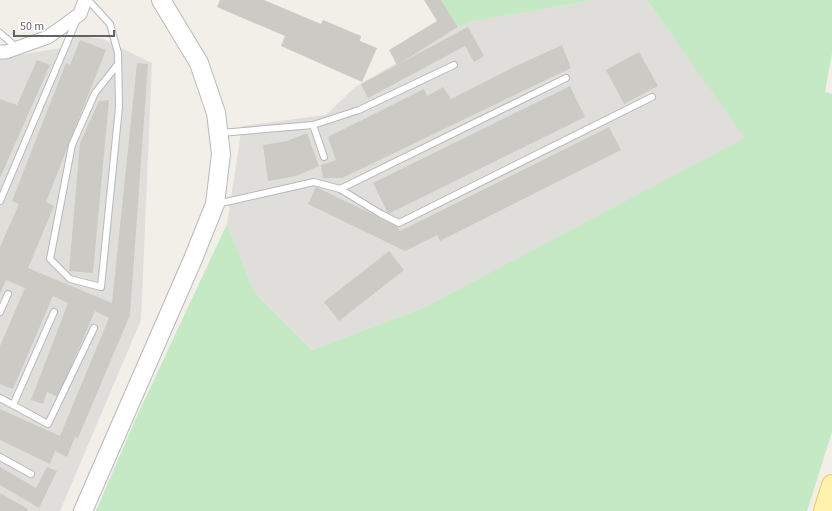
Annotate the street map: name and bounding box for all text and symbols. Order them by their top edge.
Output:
scale bar [14,12,114,38]
text: 50 m [20,18,44,35]

